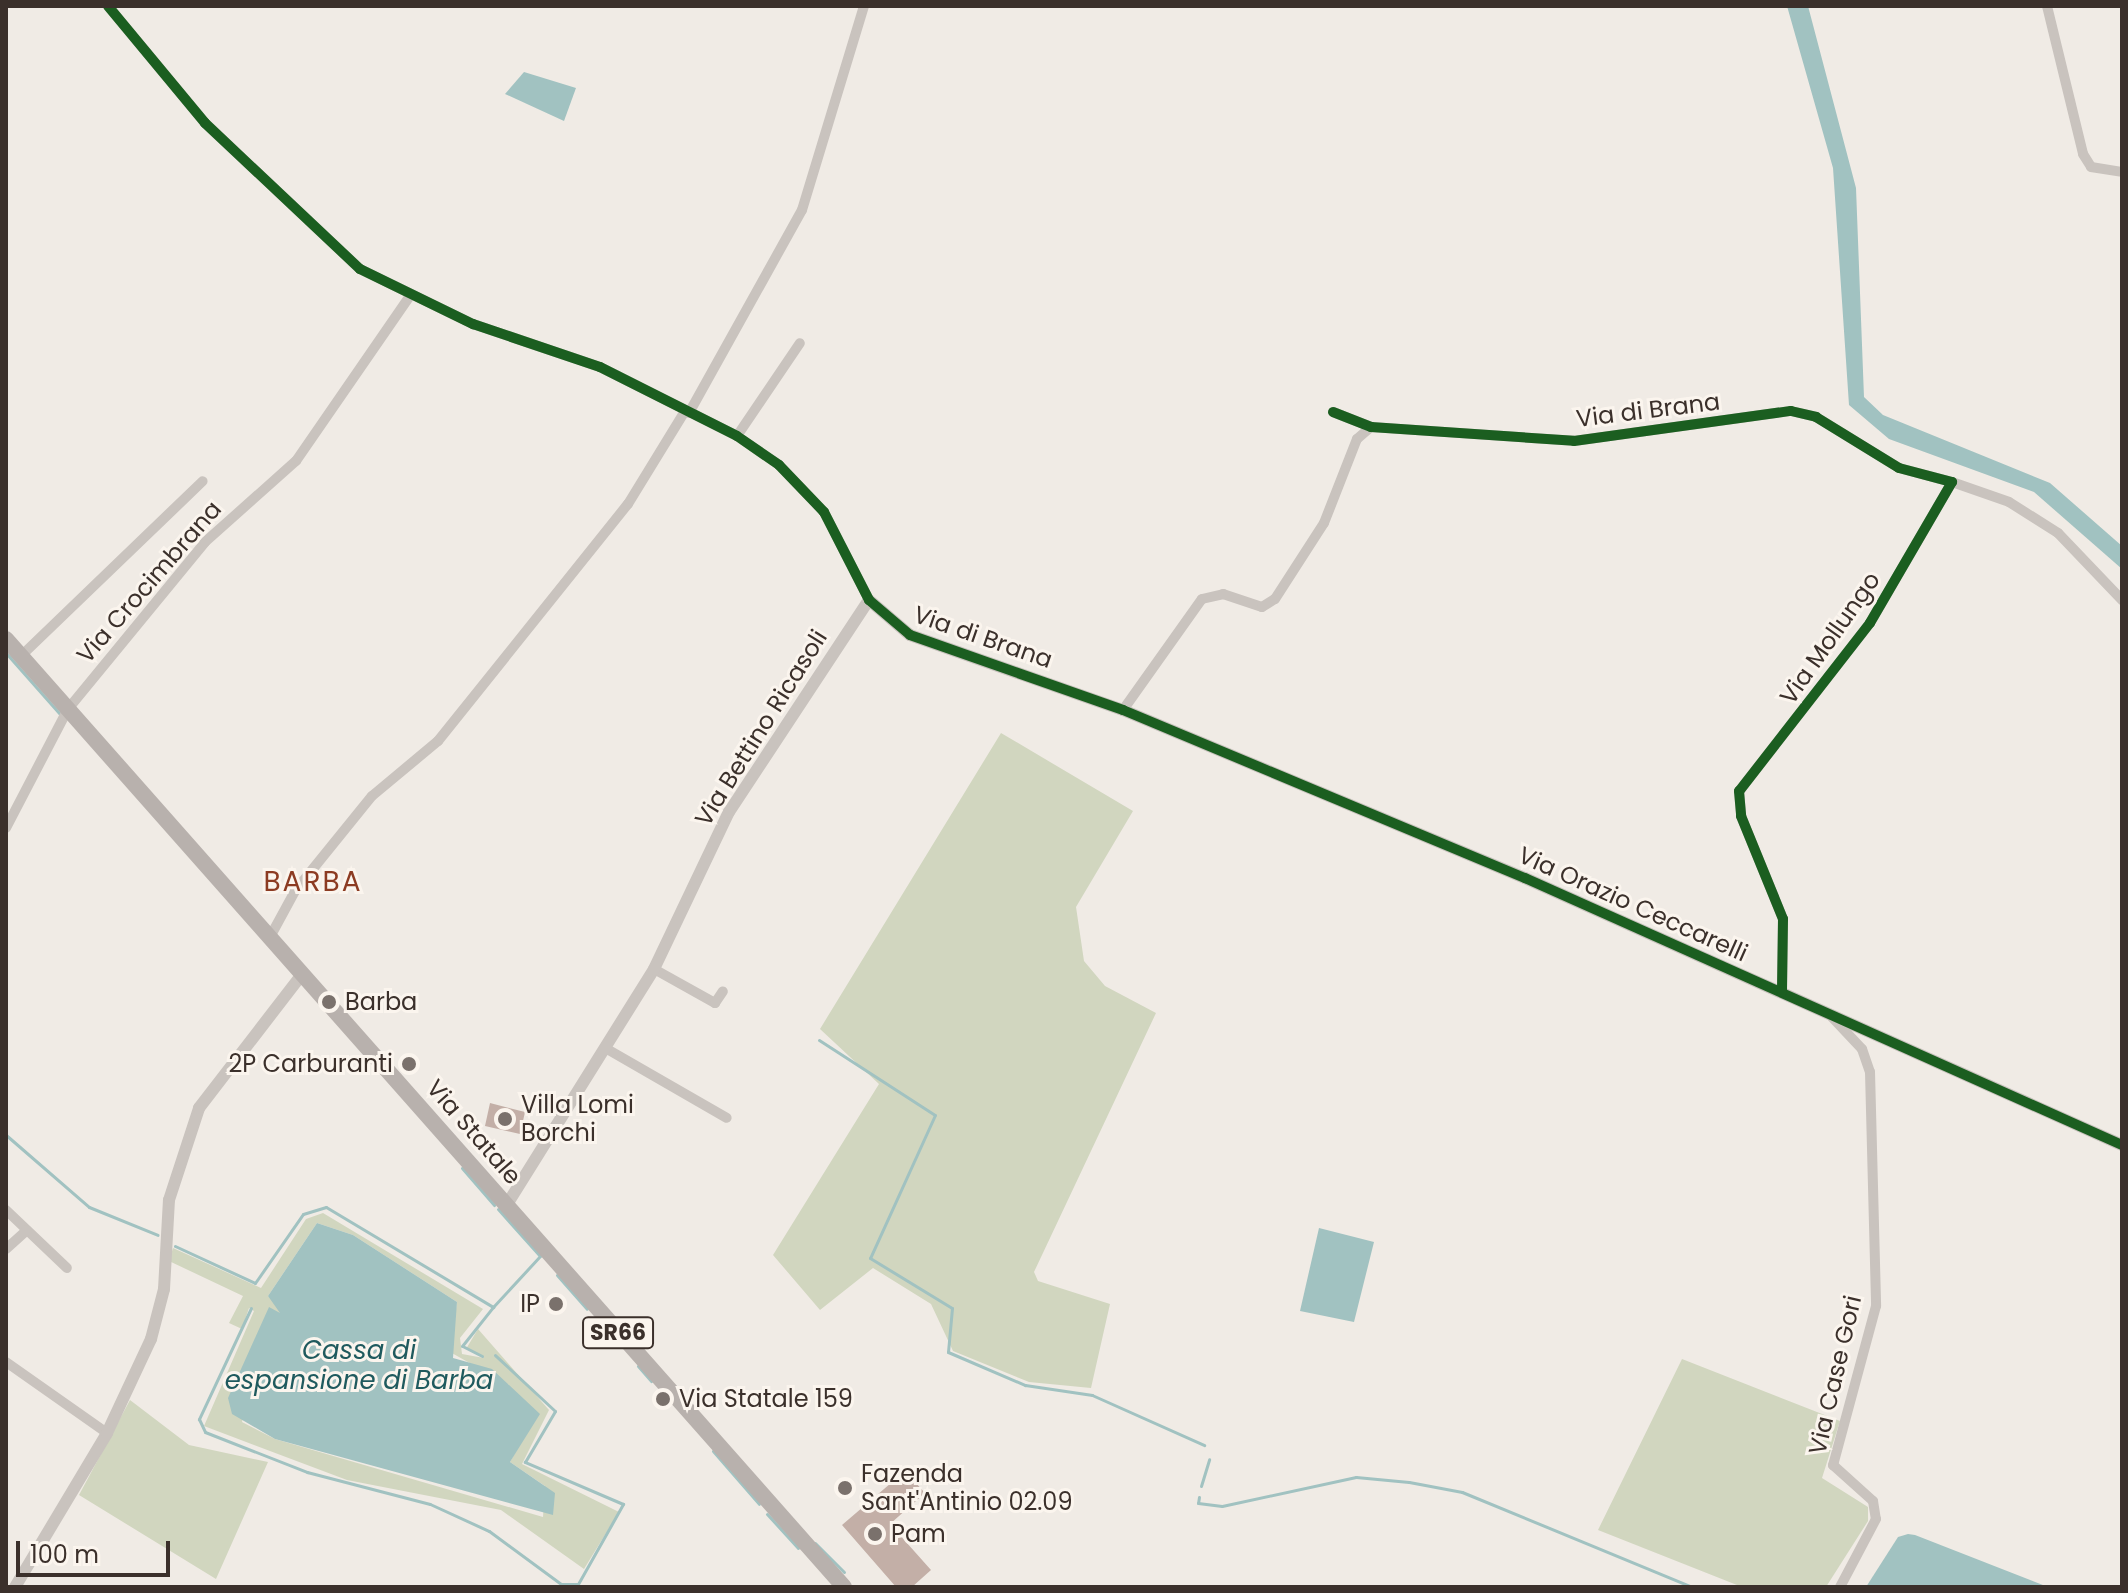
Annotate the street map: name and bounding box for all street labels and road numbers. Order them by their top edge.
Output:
street label: Via di Brana [1574,387,1722,433]
street label: Via Crocimbrana [71,495,227,669]
street label: Via Mollungo [1774,566,1886,710]
street label: Via di Brana [910,600,1056,674]
street label: Via Bettino Ricasoli [689,625,833,831]
street label: Via Orazio Ceccarelli [1514,840,1752,968]
street label: Via Statale [421,1074,527,1190]
street label: Via Case Gori [1803,1293,1867,1457]
road number: SR66 [582,1315,654,1351]

